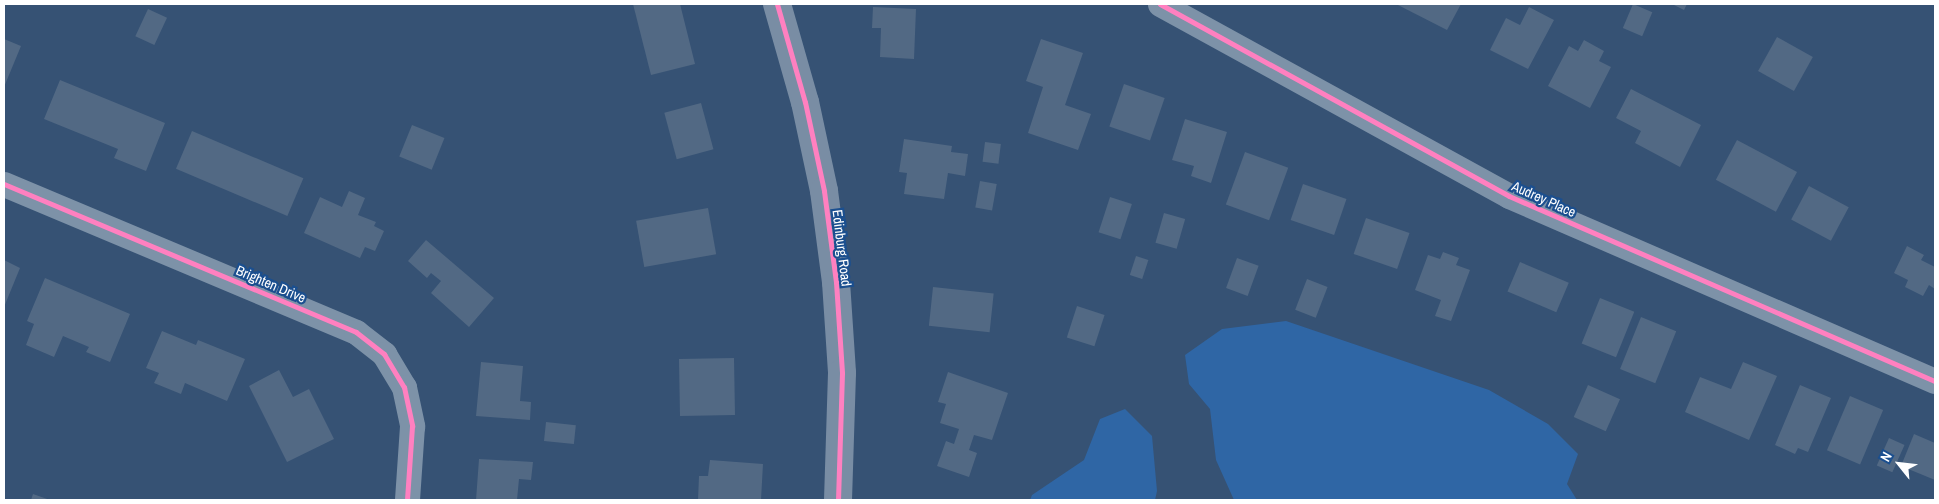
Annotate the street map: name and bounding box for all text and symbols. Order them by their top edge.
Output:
street label: Audrey Place [1509,177,1579,221]
street label: Edinburg Road [829,209,855,287]
street label: Brighten Drive [234,262,308,306]
north arrow [1874,439,1924,489]
text: N [1876,449,1896,465]

